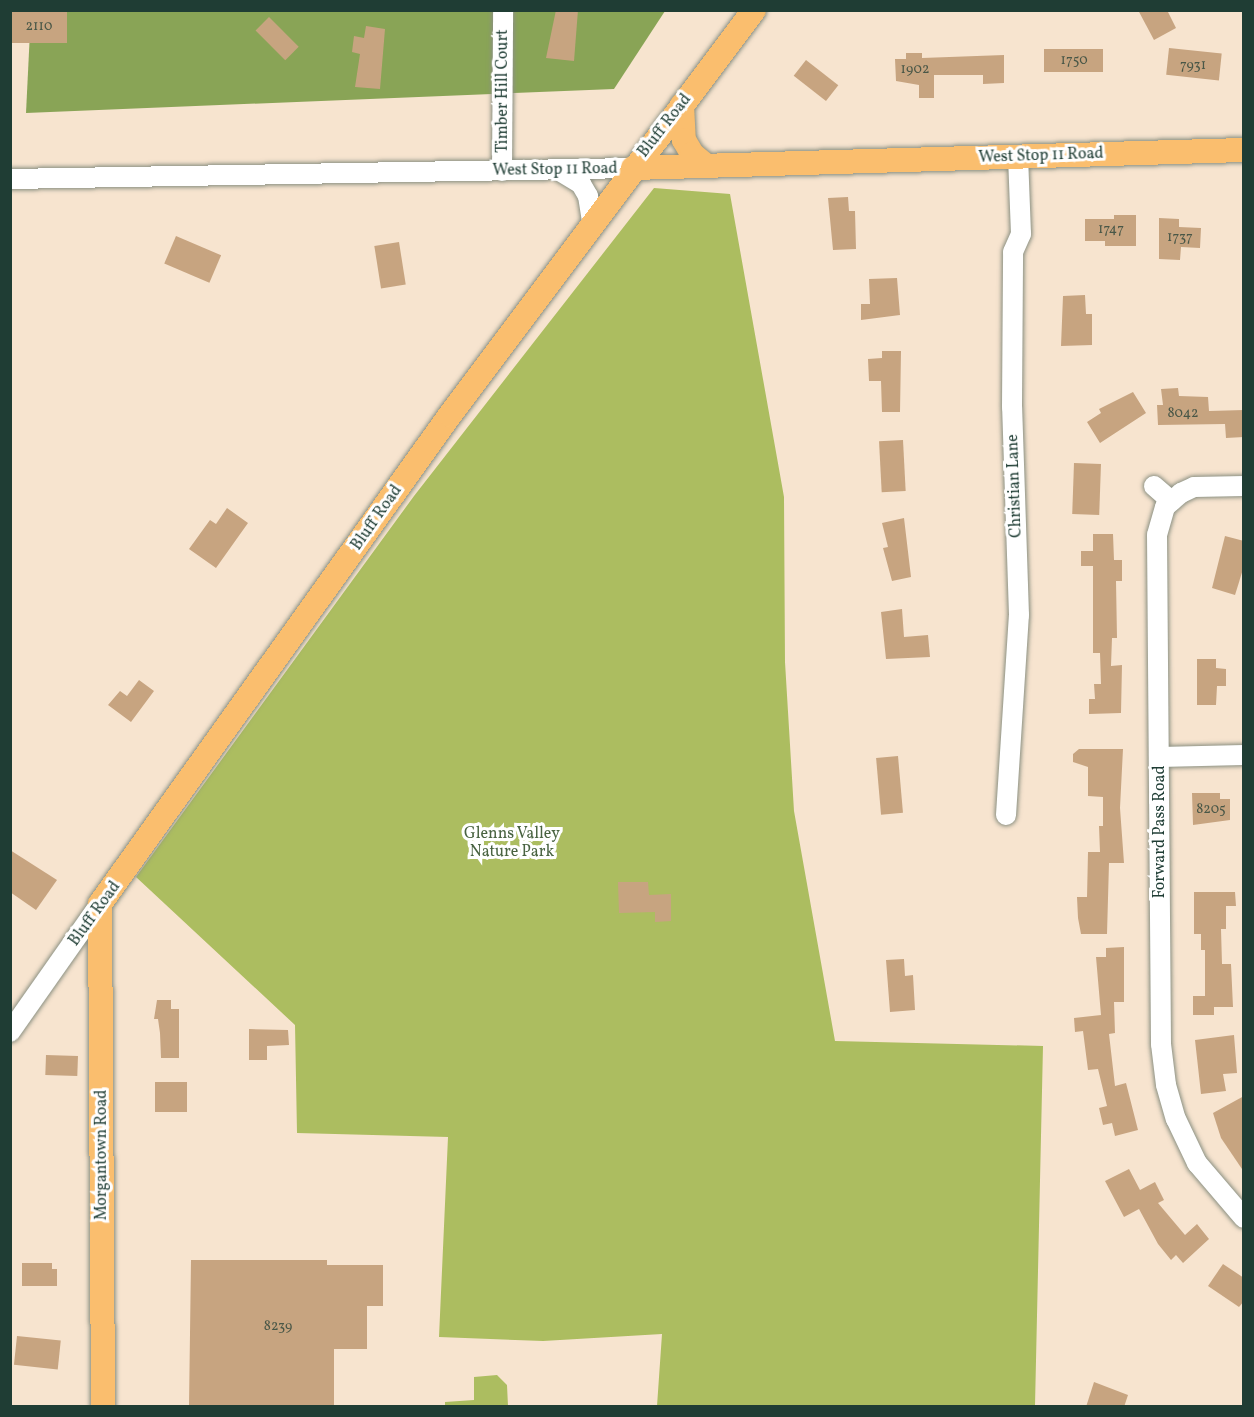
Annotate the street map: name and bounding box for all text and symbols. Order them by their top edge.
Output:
house number: 2110 [26,19,52,35]
street label: Timber Hill Court [493,29,513,153]
house number: 1750 [1060,53,1088,69]
house number: 7931 [1180,58,1206,74]
house number: 1902 [901,62,929,78]
street label: Bluff Road [635,91,695,161]
street label: West Stop 11 Road [978,144,1104,168]
street label: West Stop 11 Road [492,159,618,181]
house number: 1747 [1098,222,1124,238]
house number: 1737 [1167,230,1193,246]
house number: 8042 [1167,406,1199,422]
street label: Christian Lane [1004,434,1026,538]
street label: Bluff Road [348,482,406,554]
street label: Forward Pass Road [1150,766,1170,898]
house number: 8205 [1196,802,1226,818]
park label: Glenns Valley Nature Park [464,824,560,862]
street label: Bluff Road [66,879,124,949]
street label: Morgantown Road [92,1090,112,1220]
house number: 8239 [264,1319,292,1335]

